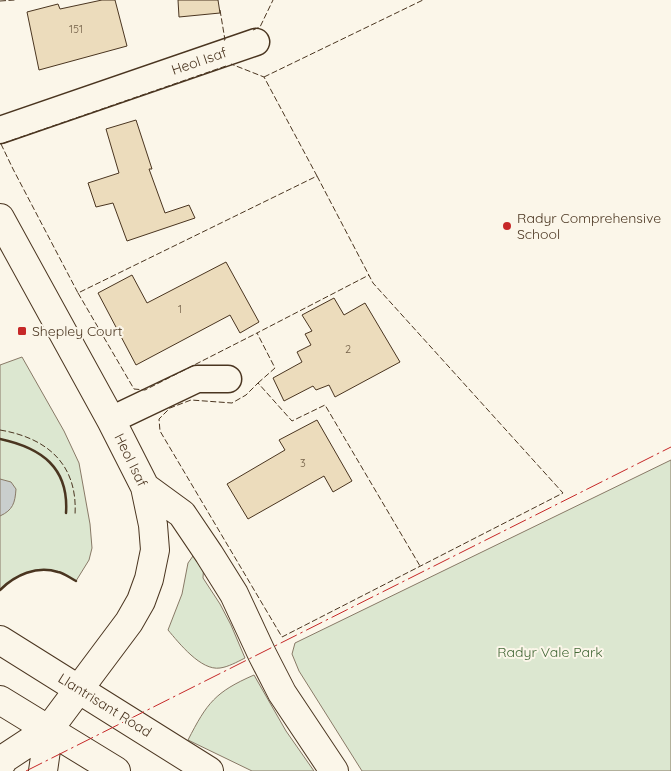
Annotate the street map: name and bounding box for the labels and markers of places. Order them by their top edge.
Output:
place label: Radyr Comprehensive School [517,209,661,243]
marker: Radyr Comprehensive School [501,220,513,232]
place label: Shepley Court [32,322,123,340]
marker: Shepley Court [16,325,28,337]

